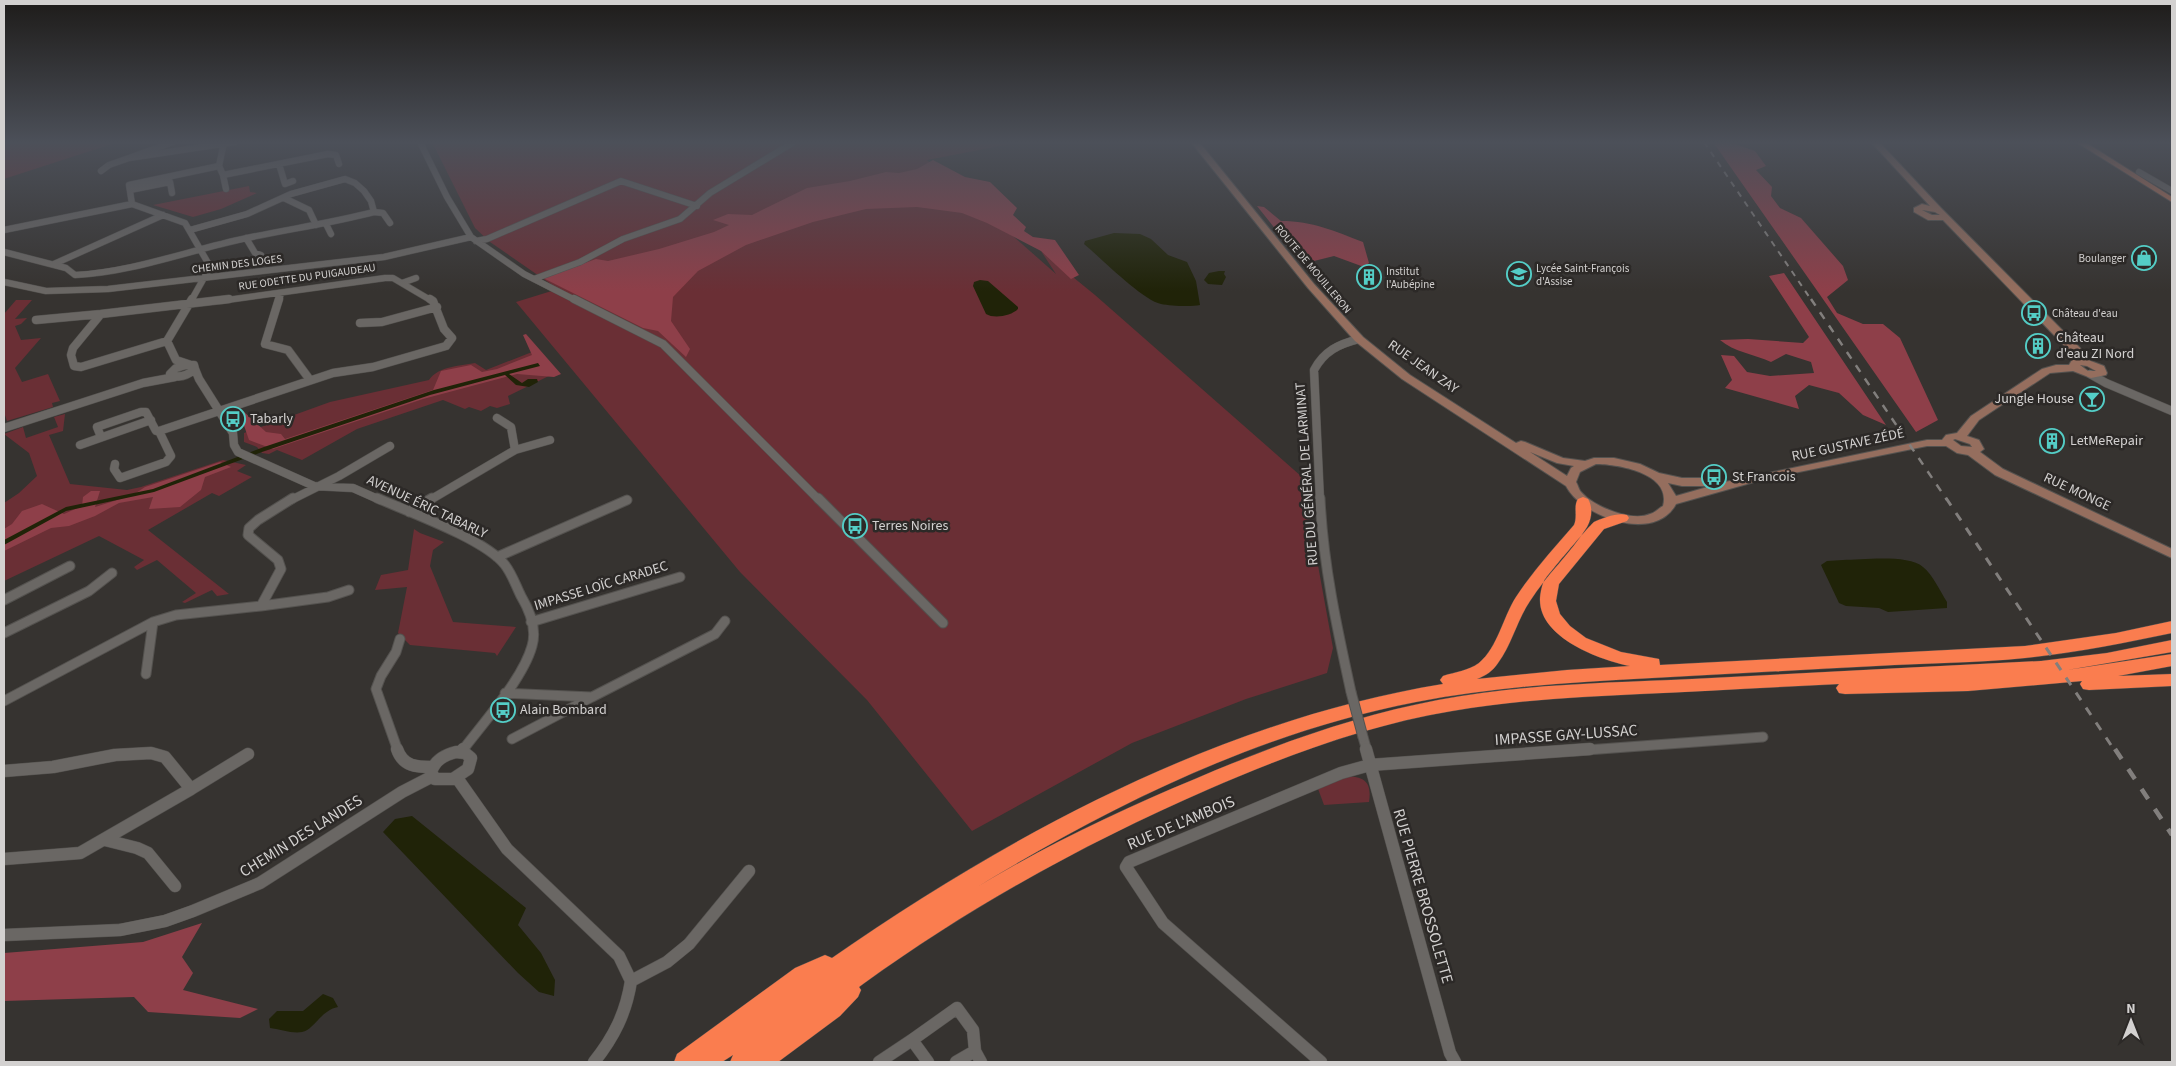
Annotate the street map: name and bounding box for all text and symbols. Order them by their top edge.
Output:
street label: ROUTE DE MOUILLERON [1271,221,1355,317]
shop icon: Boulanger [2131,245,2157,271]
street label: CHEMIN DES LOGES [191,251,283,277]
place label: Boulanger [2079,251,2126,266]
street label: RUE ODETTE DU PUIGAUDEAU [237,260,377,294]
school or university icon: Lycée Saint-François d'Assise [1506,261,1532,287]
place label: Lycée Saint-François d'Assise [1536,261,1630,289]
building icon: Institut l'Aubépine [1356,264,1382,290]
place label: Institut l'Aubépine [1386,264,1435,292]
bus stop icon: Château d'eau [2021,300,2047,326]
place label: Château d'eau [2052,306,2118,321]
place label: Château d'eau ZI Nord [2056,328,2134,364]
building icon: Château d'eau ZI Nord [2025,333,2051,359]
street label: RUE JEAN ZAY [1384,335,1463,399]
street label: RUE DU GÉNÉRAL DE LARMINAT [1291,381,1323,566]
bar icon: Jungle House [2079,386,2105,412]
place label: Jungle House [1995,389,2074,409]
bus stop icon: Tabarly [220,406,246,432]
place label: Tabarly [250,409,294,429]
street label: RUE GUSTAVE ZÉDÉ [1790,423,1906,467]
building icon: LetMeRepair [2039,428,2065,454]
place label: LetMeRepair [2070,431,2143,451]
bus stop icon: St Francois [1701,464,1727,490]
place label: St Francois [1732,467,1796,487]
street label: RUE MONGE [2040,468,2114,516]
street label: AVENUE ÉRIC TABARLY [363,470,491,544]
bus stop icon: Terres Noires [842,513,868,539]
place label: Terres Noires [872,516,948,536]
street label: IMPASSE LOÏC CARADEC [532,556,670,616]
bus stop icon: Alain Bombard [490,697,516,723]
place label: Alain Bombard [520,700,607,720]
street label: IMPASSE GAY-LUSSAC [1494,719,1638,751]
street label: CHEMIN DES LANDES [235,789,367,883]
street label: RUE DE L'AMBOIS [1124,790,1238,856]
street label: RUE PIERRE BROSSOLETTE [1387,806,1459,986]
north arrow [2106,996,2156,1046]
text: N [2126,999,2136,1019]

